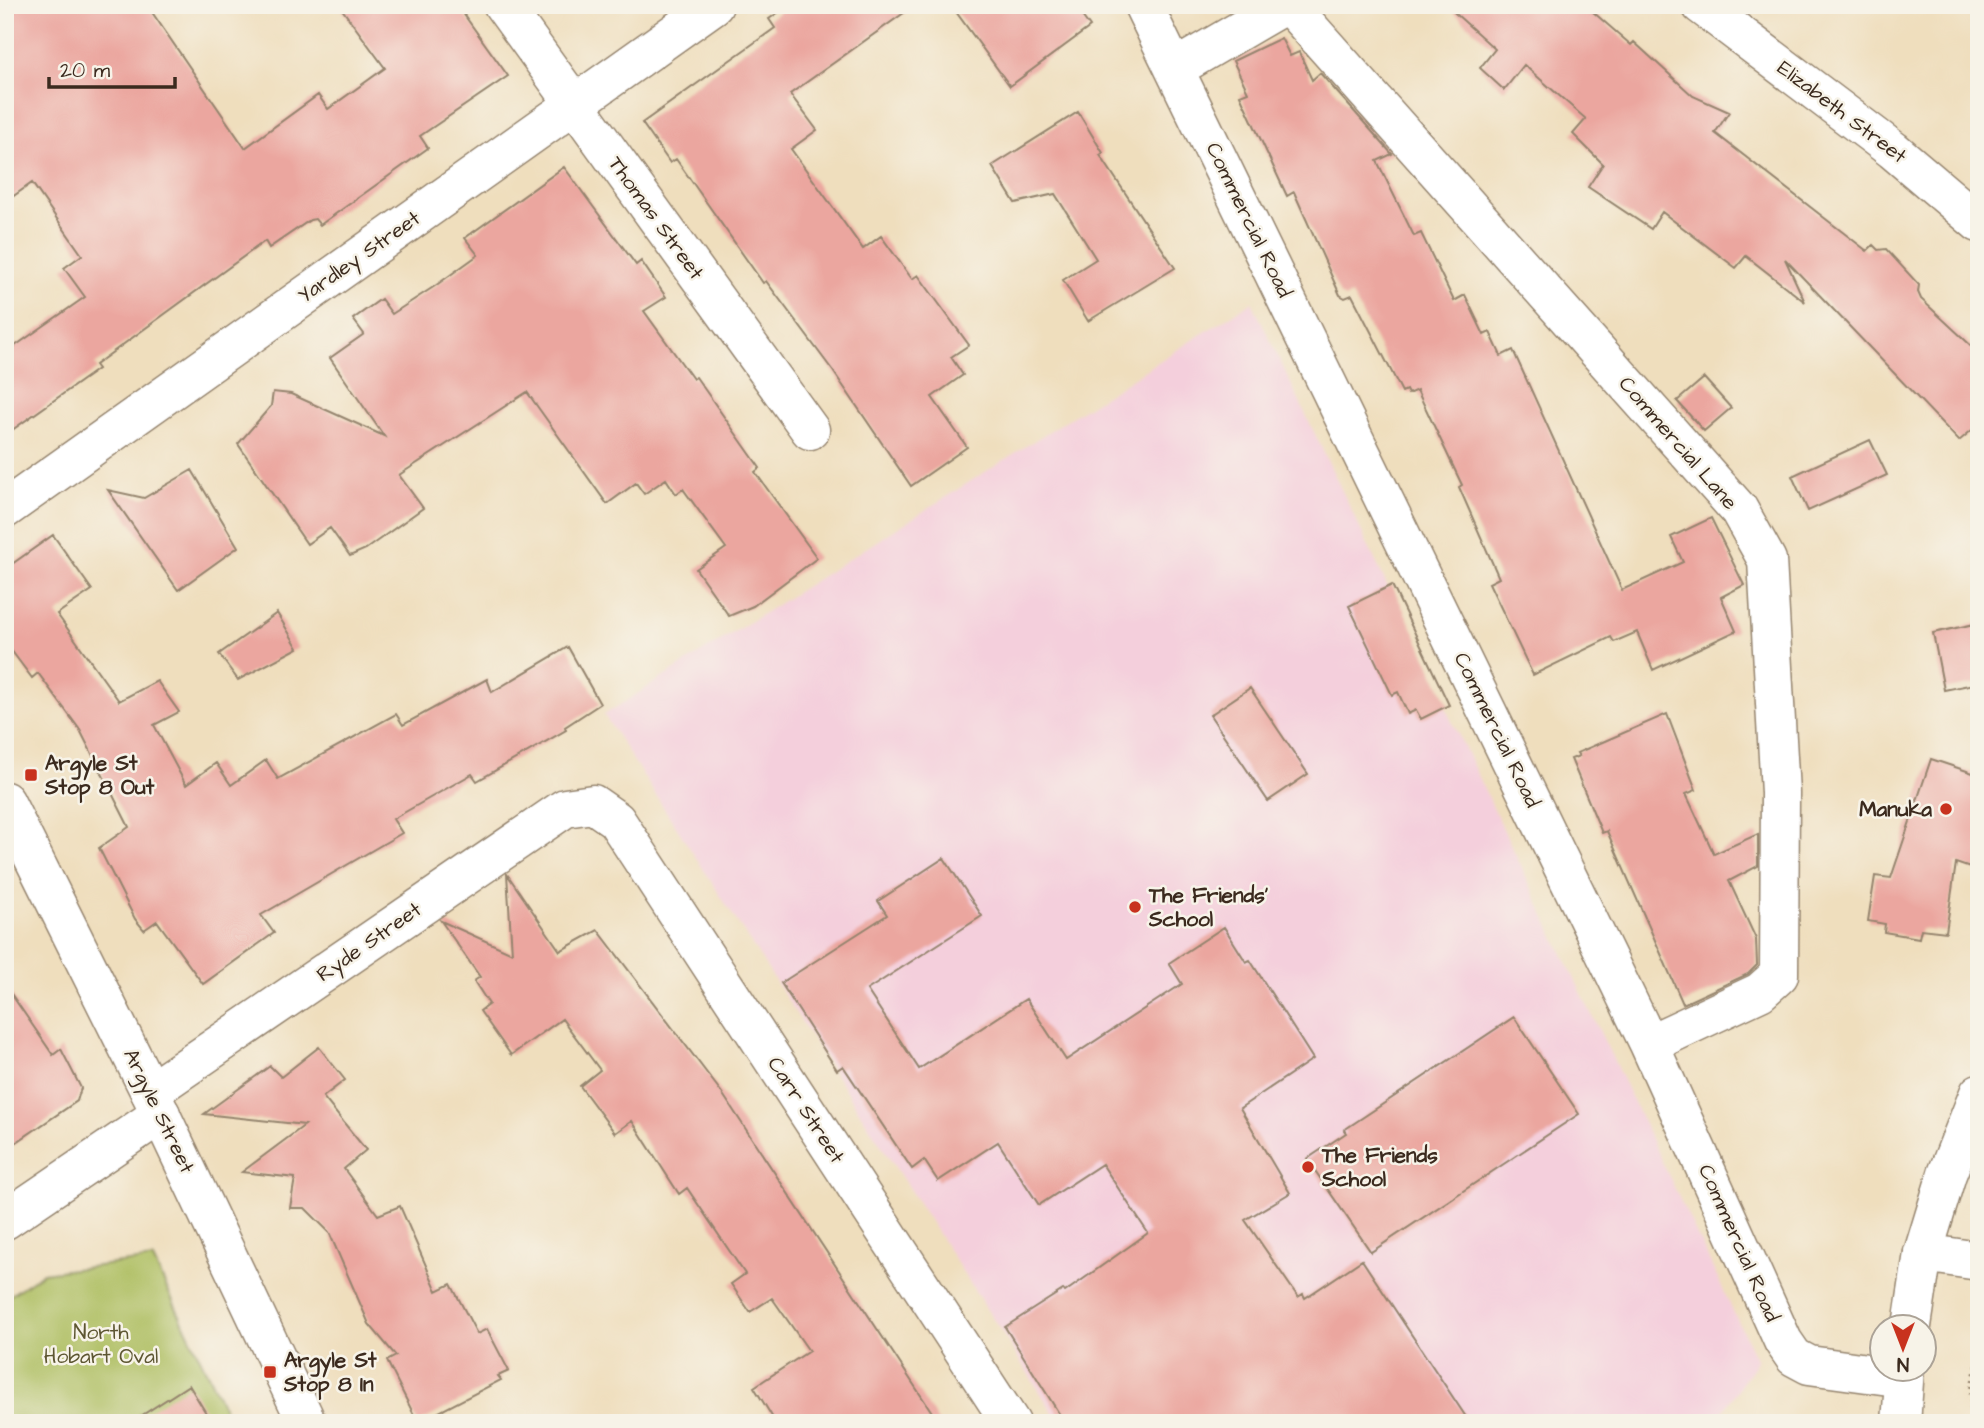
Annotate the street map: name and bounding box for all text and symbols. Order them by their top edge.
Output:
scale bar [49,46,175,90]
street label: Elizabeth Street [1771,54,1913,171]
text: 20 m [60,56,111,85]
street label: Commercial Road [1199,138,1299,303]
street label: Thomas Street [601,150,711,286]
street label: Yardley Street [292,204,428,312]
street label: Commercial Lane [1612,370,1744,516]
street label: Commercial Road [1447,648,1547,813]
place label: Argyle St Stop 8 Out [44,749,155,803]
marker: Argyle St Stop 8 Out [23,767,39,783]
place label: Manuka [1859,795,1932,824]
marker: Manuka [1938,801,1954,817]
place label: The Friends' School [1148,881,1269,934]
street label: Ryde Street [311,895,429,990]
marker: The Friends' School [1127,899,1143,915]
street label: Argyle Street [115,1044,202,1179]
street label: Carr Street [761,1051,852,1169]
place label: The Friends School [1321,1141,1438,1194]
marker: The Friends School [1300,1159,1316,1175]
street label: Commercial Road [1691,1160,1787,1326]
north arrow [1868,1312,1938,1382]
park label: North Hobart Oval [44,1318,158,1371]
place label: Argyle St Stop 8 In [283,1346,377,1400]
text: N [1897,1350,1909,1377]
marker: Argyle St Stop 8 In [262,1364,278,1380]

